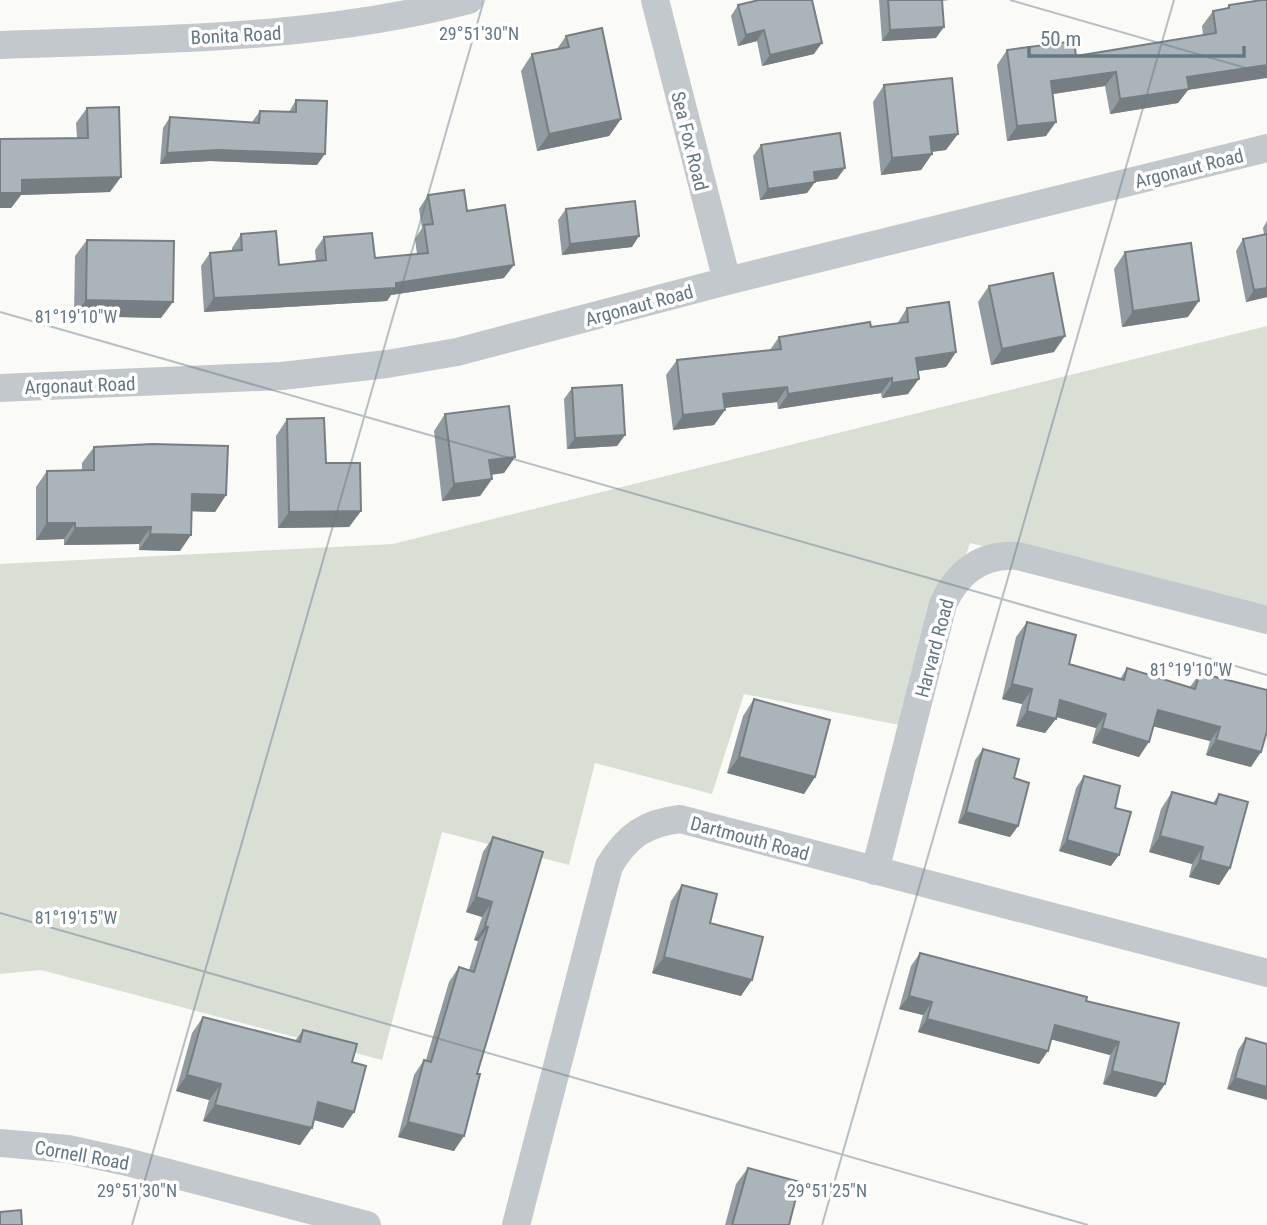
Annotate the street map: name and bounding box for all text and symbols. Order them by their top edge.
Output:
scale bar [1029,14,1244,58]
street label: Bonita Road [190,22,282,49]
text: 29°51'30"N [439,23,519,44]
text: 50 m [1040,27,1081,51]
street label: Sea Fox Road [666,89,713,193]
street label: Argonaut Road [1132,144,1246,193]
street label: Argonaut Road [582,280,696,331]
text: 81°19'10"W [35,306,118,327]
street label: Argonaut Road [24,372,136,399]
street label: Harvard Road [910,596,959,700]
text: 81°19'10"W [1150,659,1233,680]
street label: Dartmouth Road [688,812,812,865]
text: 81°19'15"W [35,907,118,928]
street label: Cornell Road [33,1136,131,1175]
text: 29°51'30"N [97,1180,177,1201]
text: 29°51'25"N [787,1180,867,1201]

